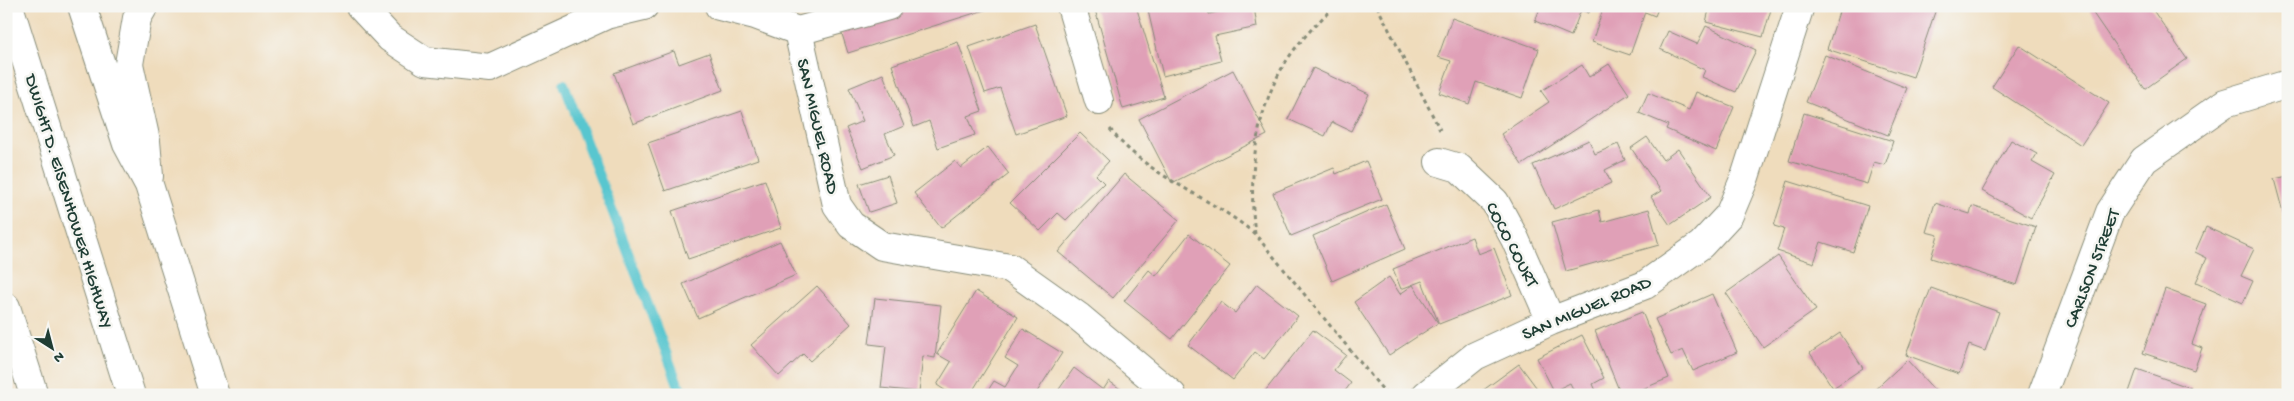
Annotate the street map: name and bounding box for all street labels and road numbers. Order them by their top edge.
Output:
street label: SAN MIGUEL ROAD [791,57,842,197]
street label: DWIGHT D. EISENHOWER HIGHWAY [19,71,116,331]
street label: COCO COURT [1480,199,1542,292]
street label: CARLSON STREET [2061,205,2126,331]
street label: SAN MIGUEL ROAD [1519,273,1655,346]

